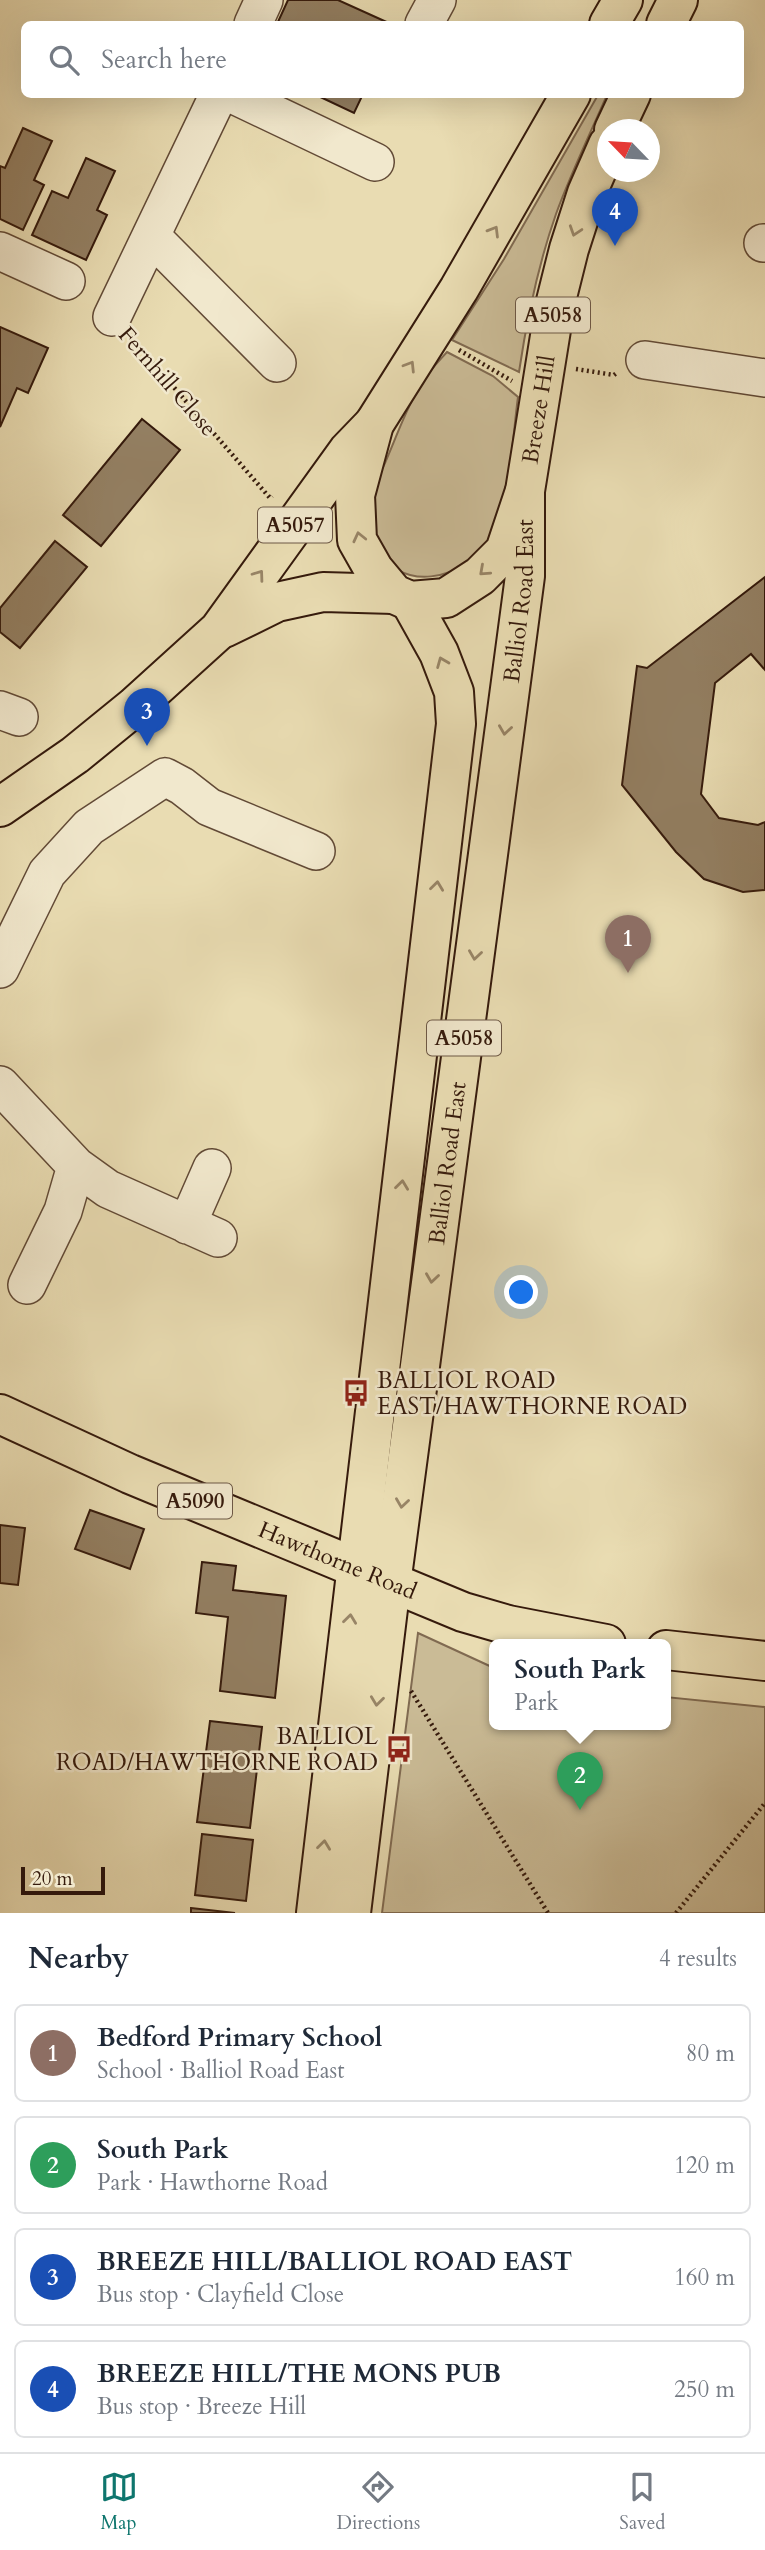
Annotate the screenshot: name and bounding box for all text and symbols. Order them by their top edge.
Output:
search box [21,21,744,98]
icon: search [45,41,83,79]
text: Search here [101,42,227,77]
north arrow [597,119,660,182]
pin: 4 [592,188,638,246]
one-way arrow [486,225,499,238]
one-way arrow [569,225,583,237]
road number: A5058 [516,298,590,332]
street label: Fernhill Close [111,320,224,443]
street label: Breeze Hill [515,353,563,466]
one-way arrow [402,360,415,373]
road number: A5057 [258,508,332,542]
street label: Balliol Road East [496,519,541,685]
one-way arrow [353,531,367,543]
one-way arrow [479,563,492,575]
one-way arrow [251,570,263,583]
one-way arrow [437,656,451,668]
pin: 3 [124,688,170,746]
one-way arrow [498,724,513,735]
one-way arrow [430,880,445,891]
pin: 1 [605,915,651,973]
one-way arrow [468,949,483,961]
road number: A5058 [427,1020,501,1056]
street label: Balliol Road East [421,1080,474,1247]
one-way arrow [395,1179,410,1190]
one-way arrow [425,1272,440,1284]
your location [504,1275,538,1309]
place label: BALLIOL ROAD EAST/HAWTHORNE ROAD [377,1365,687,1422]
bus stop icon: BALLIOL ROAD EAST/HAWTHORNE ROAD [341,1378,371,1408]
road number: A5090 [158,1484,232,1518]
one-way arrow [395,1497,410,1509]
street label: Hawthorne Road [254,1514,422,1607]
one-way arrow [343,1613,358,1625]
popup [489,1639,671,1730]
text: South Park [514,1652,646,1687]
text: Park [514,1687,559,1718]
one-way arrow [370,1695,385,1706]
place label: BALLIOL ROAD/HAWTHORNE ROAD [56,1721,378,1778]
bus stop icon: BALLIOL ROAD/HAWTHORNE ROAD [384,1734,414,1764]
pin: 2 [557,1752,603,1810]
one-way arrow [316,1839,331,1851]
scale bar [21,1864,105,1896]
text: 20 m [32,1866,73,1892]
text: Nearby [28,1938,129,1979]
text: 4 results [659,1943,737,1974]
text: Bedford Primary School [97,2020,382,2055]
text: 1 [47,2038,59,2069]
text: 80 m [686,2038,735,2069]
text: School · Balliol Road East [97,2055,345,2086]
text: South Park [97,2132,228,2167]
text: 2 [47,2150,59,2181]
text: 120 m [674,2150,735,2181]
text: Park · Hawthorne Road [97,2167,328,2198]
text: BREEZE HILL/BALLIOL ROAD EAST [97,2244,572,2279]
text: 3 [47,2262,59,2293]
text: 160 m [674,2262,735,2293]
text: Bus stop · Clayfield Close [97,2279,344,2310]
text: BREEZE HILL/THE MONS PUB [97,2356,501,2391]
text: 4 [47,2374,59,2405]
text: 250 m [674,2374,735,2405]
text: Bus stop · Breeze Hill [97,2391,306,2422]
tab: Map [100,2468,138,2536]
tab: Directions [337,2468,420,2536]
tab: Saved [619,2468,665,2536]

